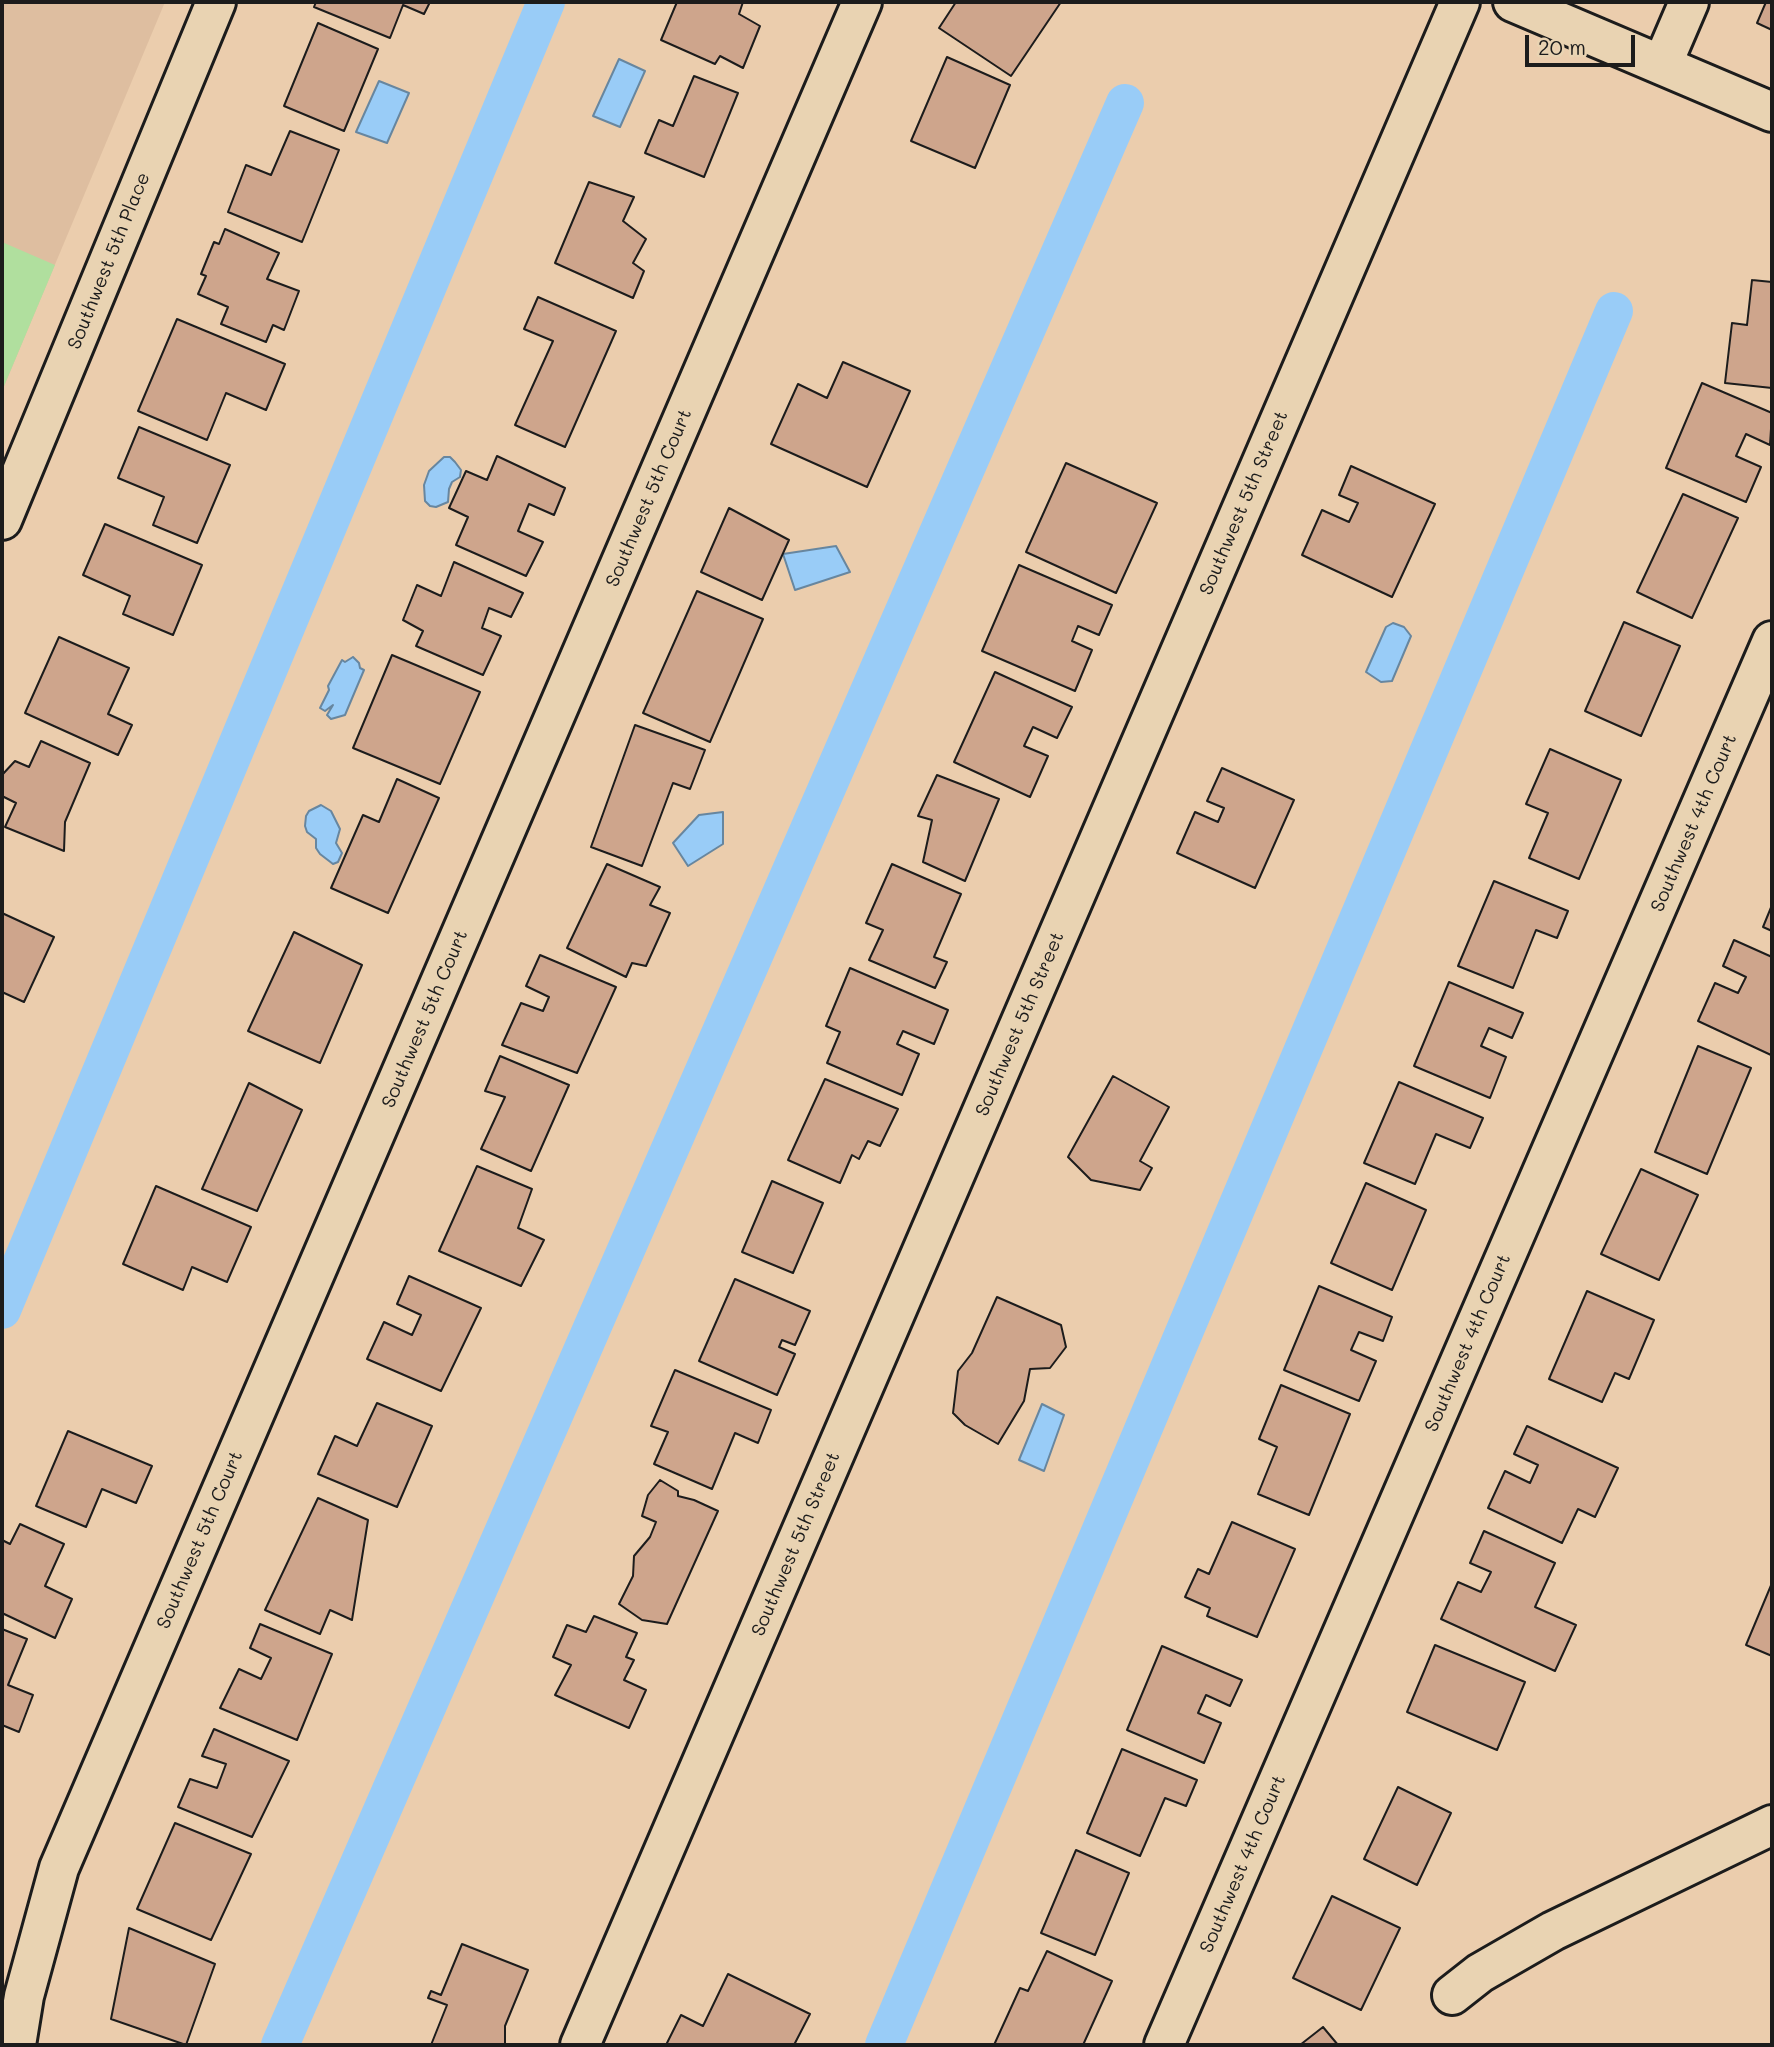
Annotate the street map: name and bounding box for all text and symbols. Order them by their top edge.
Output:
scale bar [1529,21,1639,65]
text: 20 m [1538,33,1586,60]
street label: Southwest 5th Place [63,169,155,353]
street label: Southwest 5th Court [601,406,697,590]
street label: Southwest 5th Street [1195,407,1293,599]
street label: Southwest 4th Court [1646,731,1742,915]
street label: Southwest 5th Court [377,927,473,1111]
street label: Southwest 5th Street [971,928,1069,1120]
street label: Southwest 4th Court [1420,1251,1516,1435]
street label: Southwest 5th Court [152,1448,248,1632]
street label: Southwest 5th Street [747,1448,845,1640]
street label: Southwest 4th Court [1195,1772,1291,1956]

